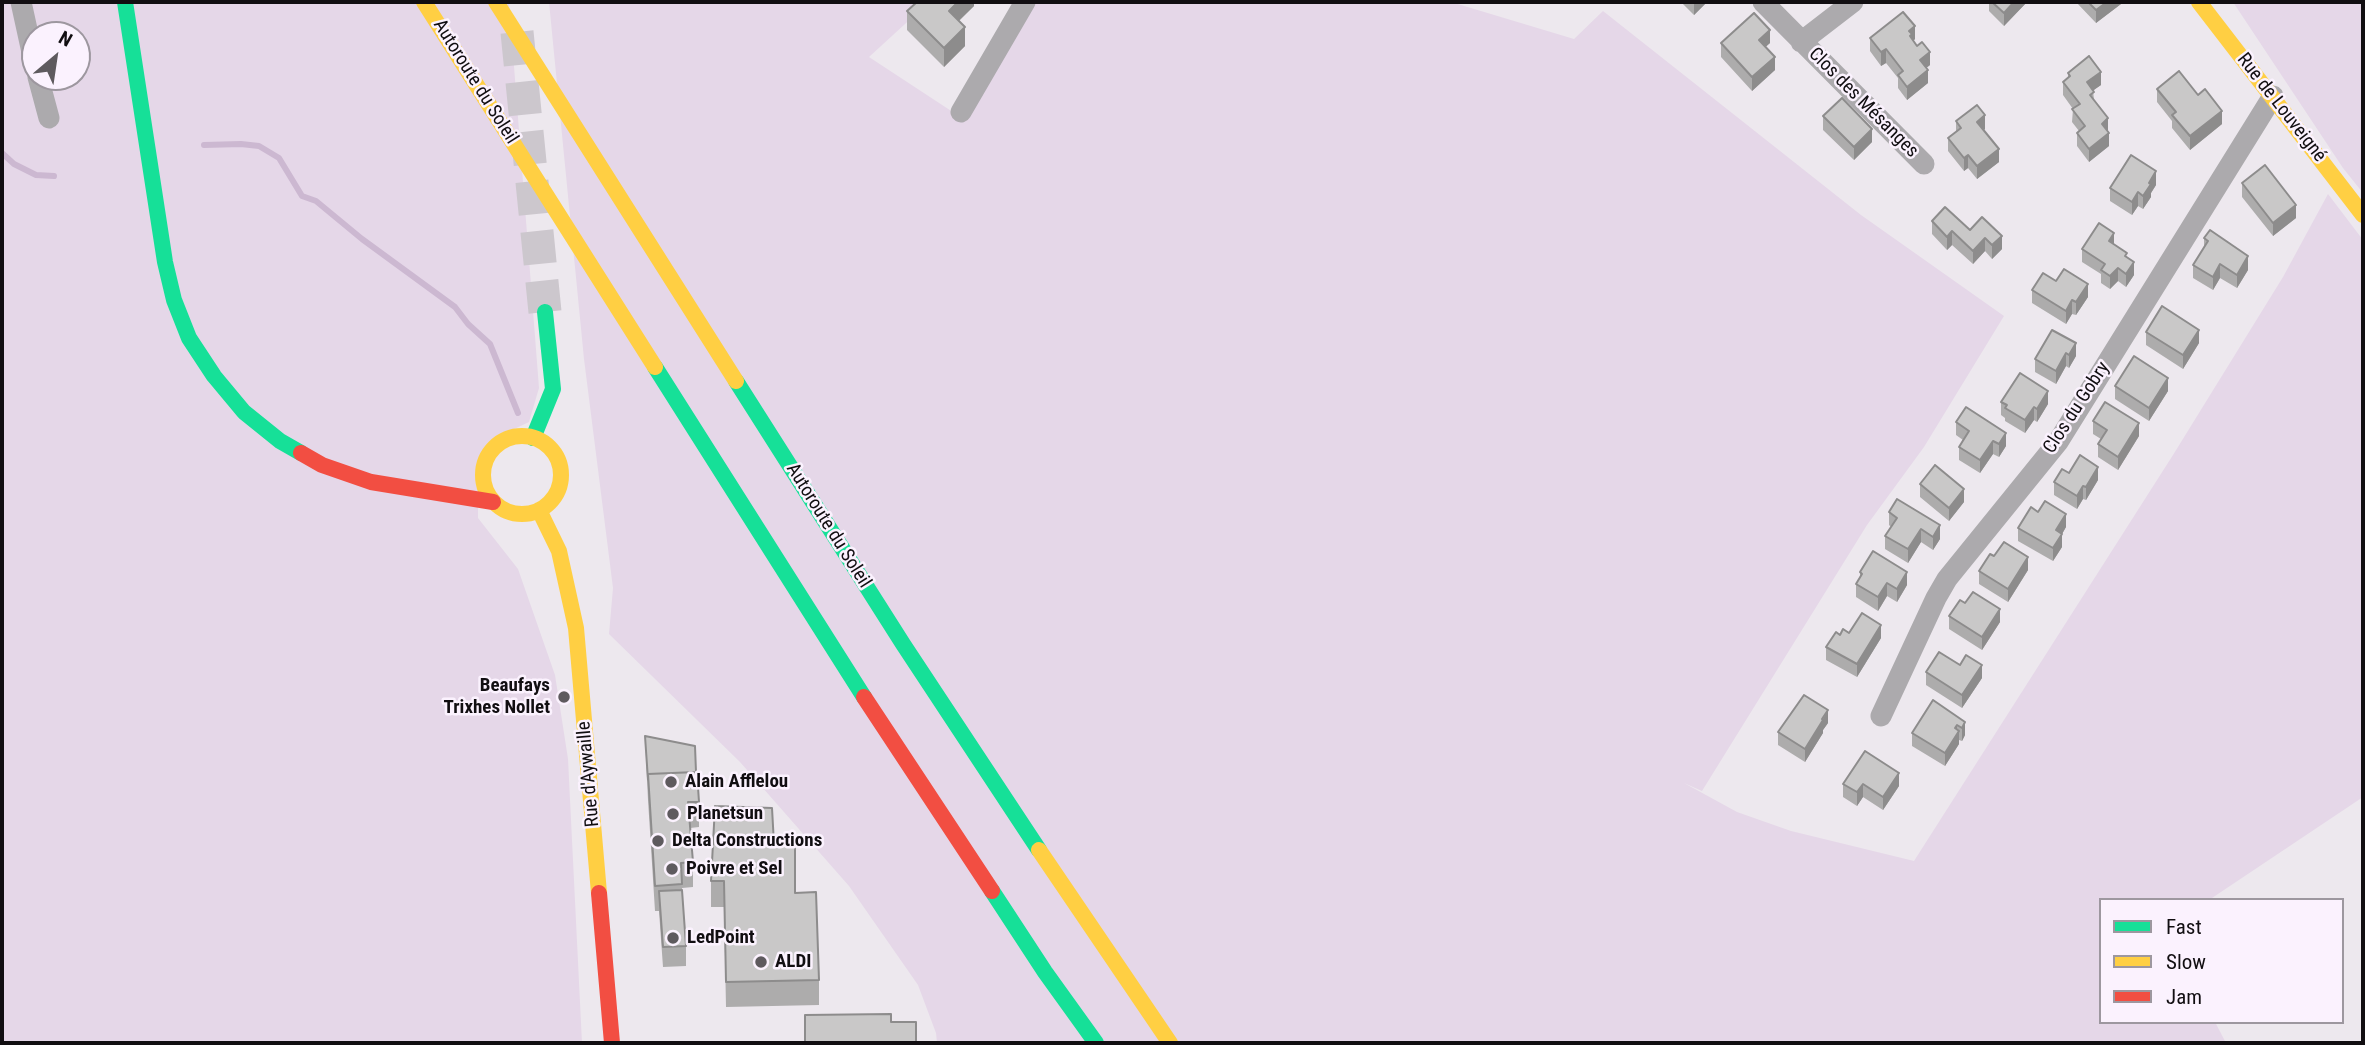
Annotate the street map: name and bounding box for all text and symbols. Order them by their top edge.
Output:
street label: Autoroute du Soleil [428,16,522,148]
north arrow [21,21,91,91]
text: N [55,26,76,52]
street label: Clos des Mésanges [1803,43,1923,163]
street label: Rue de Louveigné [2231,49,2331,167]
street label: Clos du Gobry [2039,358,2115,458]
street label: Autoroute du Soleil [781,460,875,592]
place label: Beaufays Trixhes Nollet [444,675,550,719]
marker: Beaufays Trixhes Nollet [556,689,572,705]
street label: Rue d'Aywaille [573,720,605,828]
place label: Alain Afflelou [685,771,788,793]
marker: Alain Afflelou [663,774,679,790]
place label: Planetsun [687,803,763,825]
marker: Planetsun [665,806,681,822]
place label: Delta Constructions [672,830,822,852]
marker: Delta Constructions [650,833,666,849]
place label: Poivre et Sel [686,858,782,880]
marker: Poivre et Sel [664,861,680,877]
legend [2099,898,2344,1024]
text: Fast [2166,915,2202,939]
place label: LedPoint [687,927,755,949]
marker: LedPoint [665,930,681,946]
text: Slow [2166,950,2206,974]
place label: ALDI [775,951,811,973]
marker: ALDI [753,954,769,970]
text: Jam [2166,985,2202,1009]

